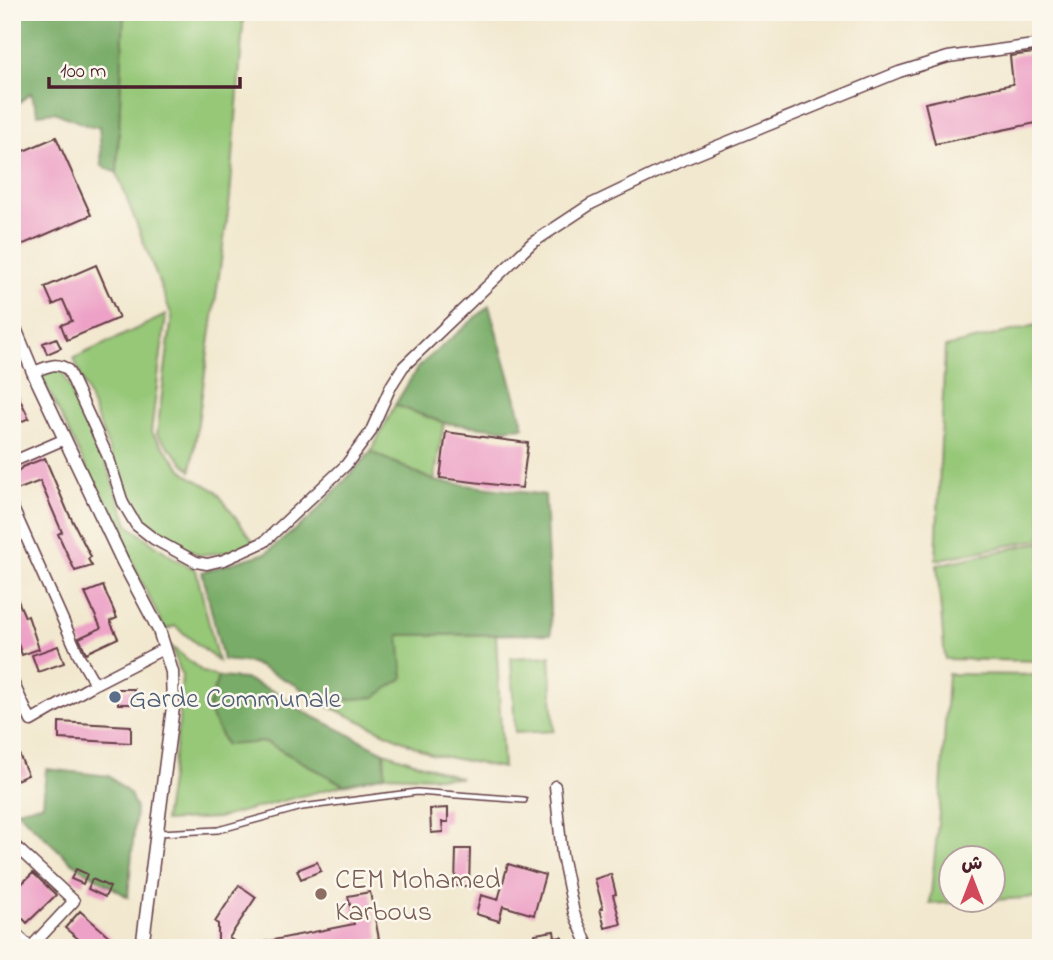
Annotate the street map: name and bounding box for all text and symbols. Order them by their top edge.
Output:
scale bar [49,46,240,90]
text: 100 m [60,57,106,87]
place label: Garde Communale [129,680,342,721]
marker: Garde Communale [107,689,123,705]
north arrow [937,844,1007,914]
text: ش [962,851,983,878]
place label: CEM Mohamed Karbous [335,861,501,934]
marker: CEM Mohamed Karbous [313,886,329,902]

